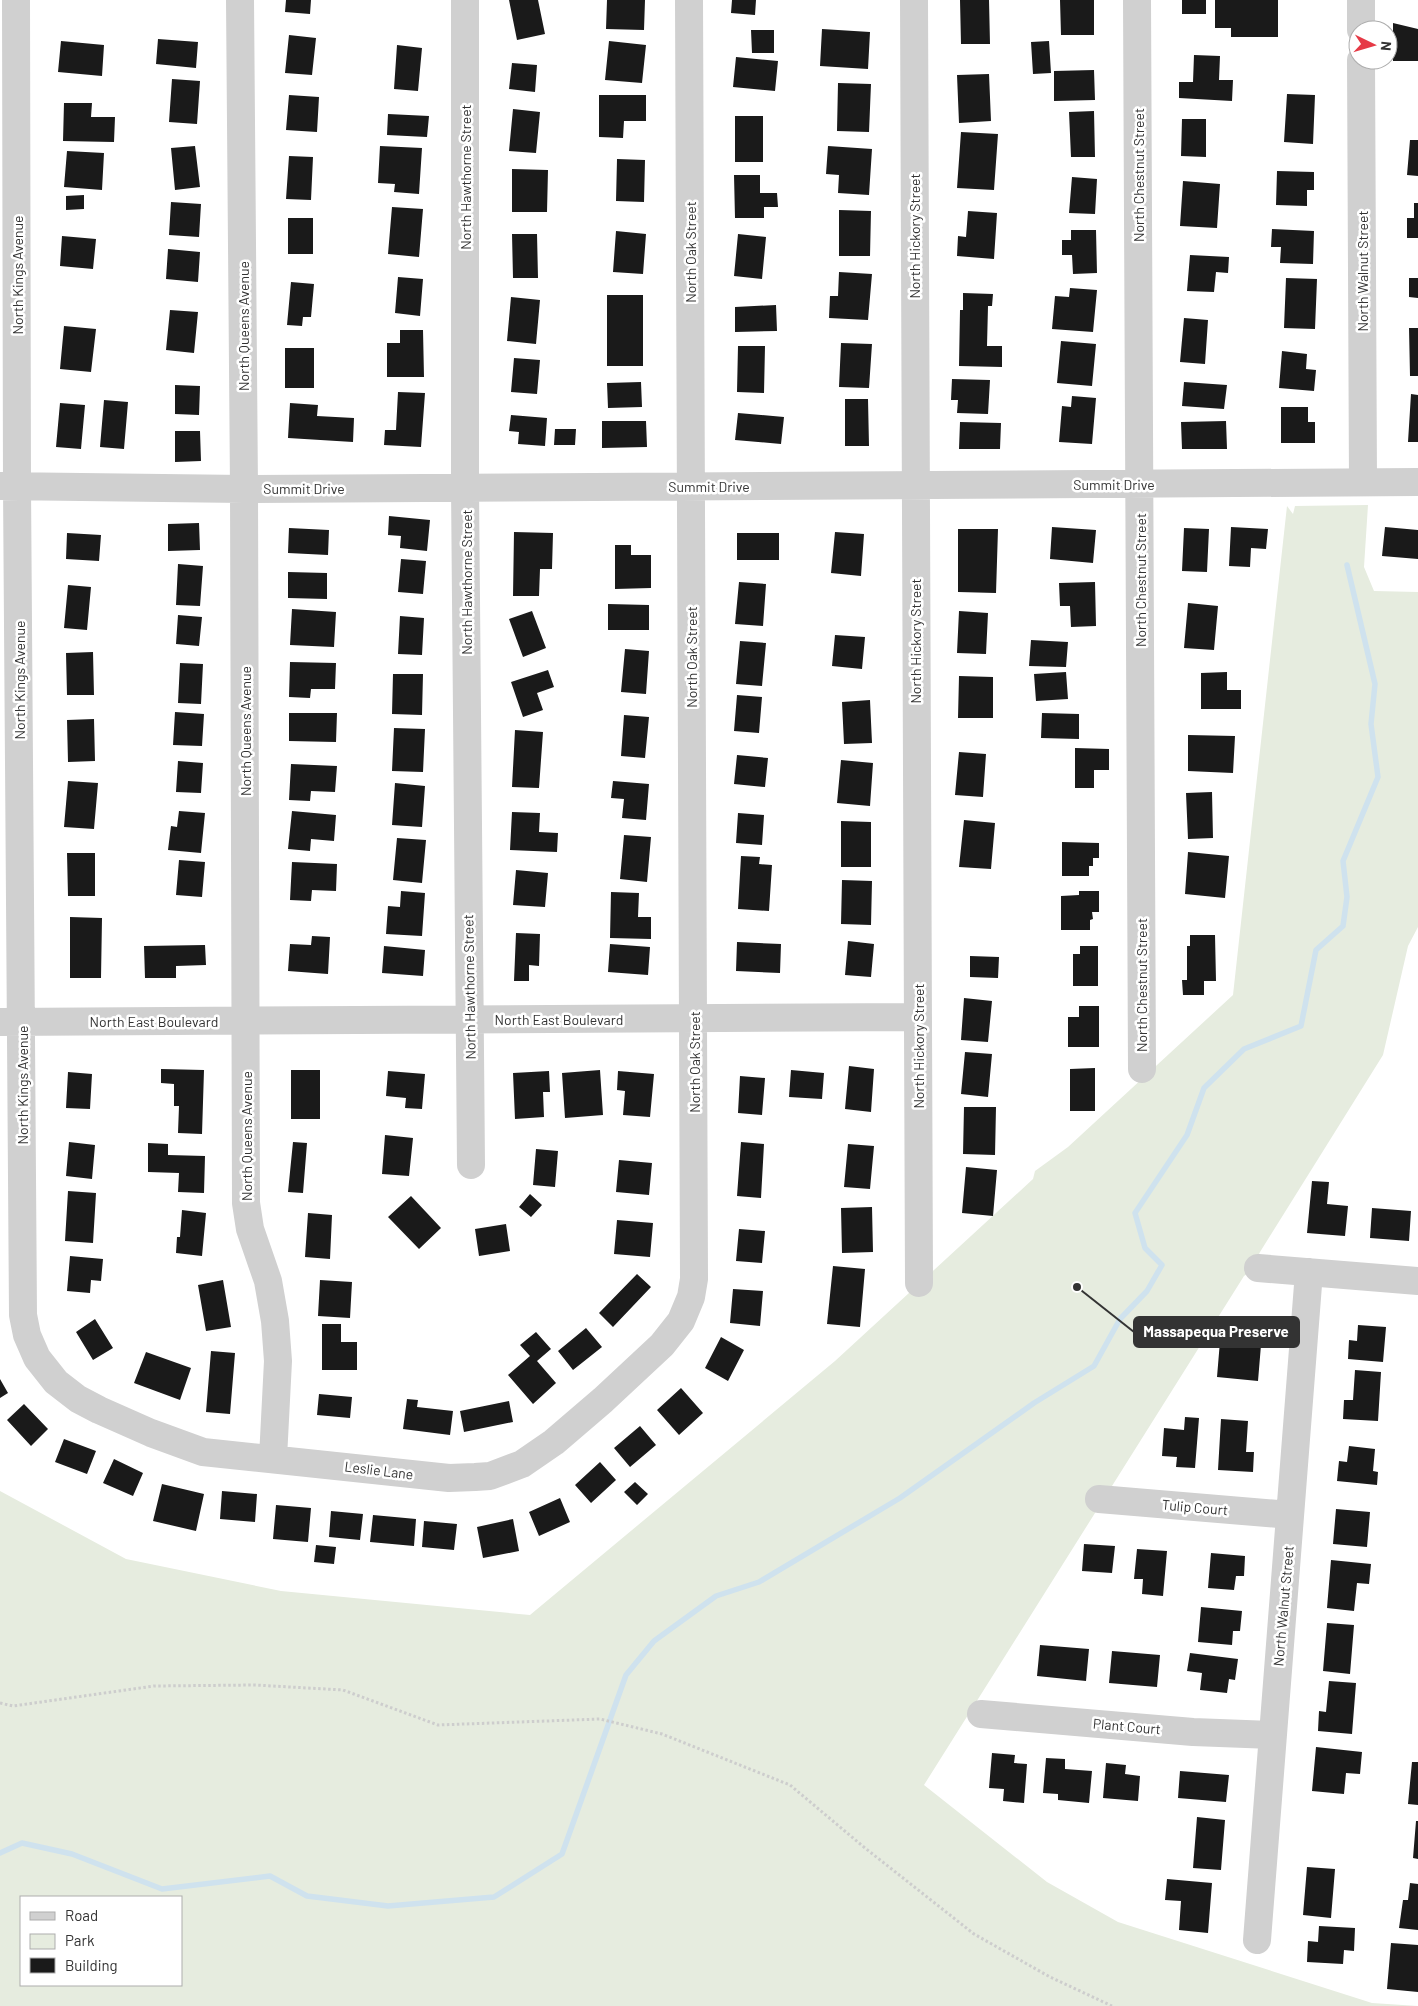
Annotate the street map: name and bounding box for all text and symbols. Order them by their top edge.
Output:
north arrow [1348,20,1398,70]
text: N [1378,41,1395,52]
street label: North Hawthorne Street [457,104,474,250]
street label: North Chestnut Street [1130,108,1147,242]
street label: North Hickory Street [906,173,923,299]
street label: North Oak Street [682,201,699,303]
street label: North Walnut Street [1354,211,1371,332]
street label: North Kings Avenue [9,216,26,334]
street label: North Queens Avenue [235,261,252,391]
street label: Summit Drive [1073,476,1155,493]
street label: Summit Drive [668,478,750,495]
street label: Summit Drive [263,480,345,497]
street label: North Hawthorne Street [458,509,475,655]
street label: North Chestnut Street [1132,513,1149,647]
street label: North Hickory Street [907,578,924,704]
street label: North Oak Street [683,606,700,708]
street label: North Kings Avenue [11,621,28,739]
street label: North Queens Avenue [237,666,254,796]
street label: North Hawthorne Street [459,914,479,1060]
street label: North Chestnut Street [1133,918,1150,1052]
street label: North Hickory Street [910,983,927,1109]
street label: North East Boulevard [495,1011,623,1028]
street label: North Oak Street [686,1011,703,1113]
street label: North East Boulevard [90,1013,218,1030]
street label: North Kings Avenue [14,1026,31,1144]
street label: North Queens Avenue [238,1071,255,1201]
callout: Massapequa Preserve [1134,1317,1299,1347]
text: Massapequa Preserve [1143,1322,1289,1340]
street label: Leslie Lane [344,1457,414,1483]
street label: Tulip Court [1161,1496,1229,1518]
street label: North Walnut Street [1269,1545,1297,1667]
street label: Plant Court [1092,1715,1162,1737]
legend [20,1896,182,1986]
text: Road [65,1906,98,1924]
text: Park [65,1931,95,1949]
text: Building [65,1956,118,1974]

